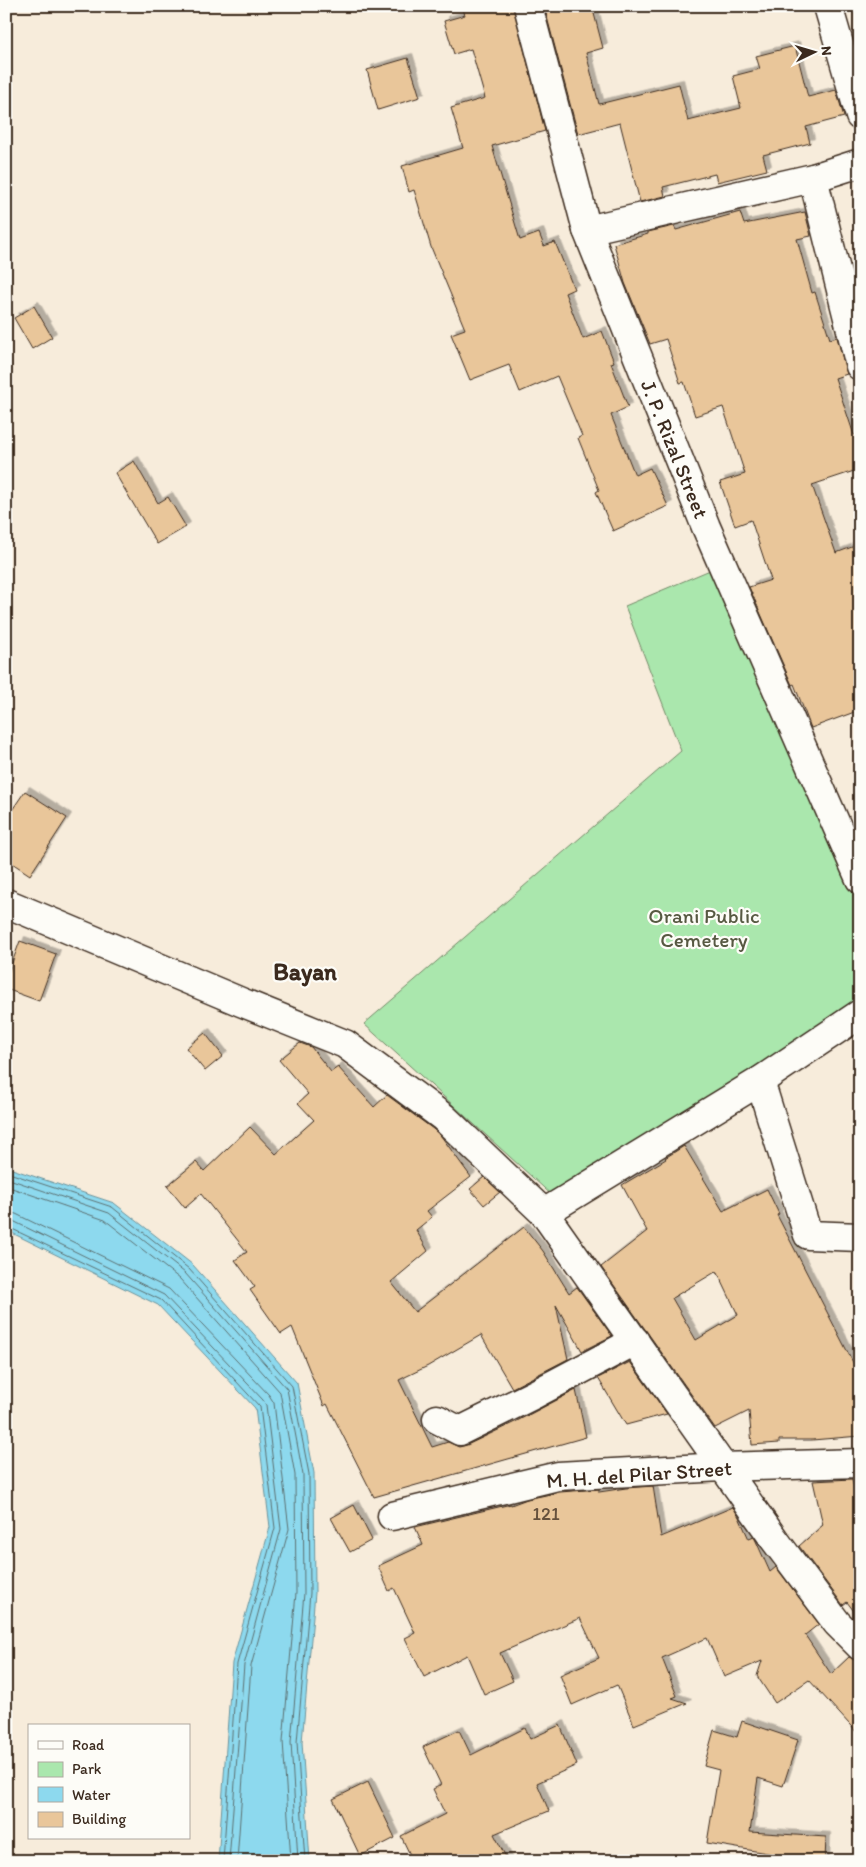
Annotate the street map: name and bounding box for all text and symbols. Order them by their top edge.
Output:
north arrow [788,28,838,78]
text: N [818,45,835,56]
street label: J. P. Rizal Street [636,376,714,522]
park label: Orani Public Cemetery [648,903,760,952]
district label: Bayan [273,957,337,987]
street label: M. H. del Pilar Street [545,1455,733,1493]
house number: 121 [532,1502,560,1525]
legend [28,1724,190,1840]
text: Road [72,1736,105,1754]
text: Park [72,1760,102,1778]
text: Water [72,1786,111,1804]
text: Building [72,1810,126,1828]

